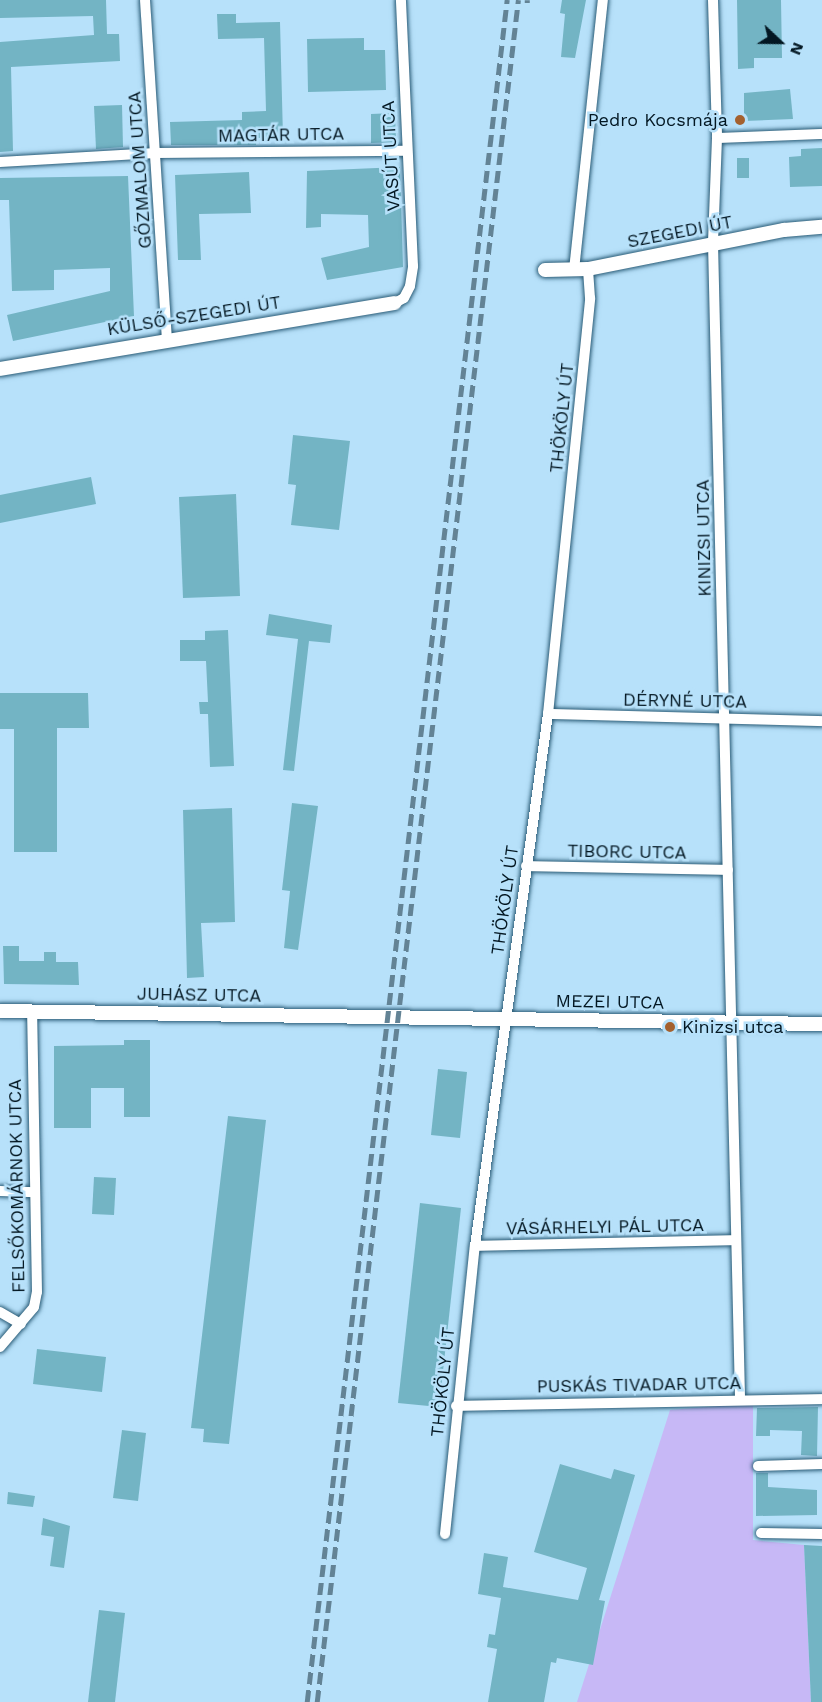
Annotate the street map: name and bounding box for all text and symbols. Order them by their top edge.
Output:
north arrow [750,12,810,72]
text: N [786,40,808,58]
street label: GŐZMALOM UTCA [124,91,156,249]
street label: VASÚT UTCA [377,100,405,212]
place label: Pedro Kocsmája [588,109,728,131]
marker: Pedro Kocsmája [733,113,747,127]
street label: MAGTÁR UTCA [218,123,344,147]
street label: SZEGEDI ÚT [626,211,734,253]
street label: KÜLSŐ-SZEGEDI ÚT [106,292,282,340]
street label: THÖKÖLY ÚT [545,362,579,474]
street label: KINIZSI UTCA [692,479,716,597]
street label: DÉRYNÉ UTCA [623,689,747,713]
street label: TIBORC UTCA [567,840,687,864]
street label: THÖKÖLY ÚT [487,844,523,956]
street label: JUHÁSZ UTCA [137,983,261,1007]
street label: MEZEI UTCA [556,990,664,1014]
place label: Kinizsi utca [682,1016,783,1038]
marker: Kinizsi utca [663,1020,677,1034]
street label: FELSŐKOMÁRNOK UTCA [4,1079,30,1293]
street label: VÁSÁRHELYI PÁL UTCA [505,1214,705,1240]
street label: THÖKÖLY ÚT [426,1326,460,1438]
street label: PUSKÁS TIVADAR UTCA [536,1372,742,1398]

